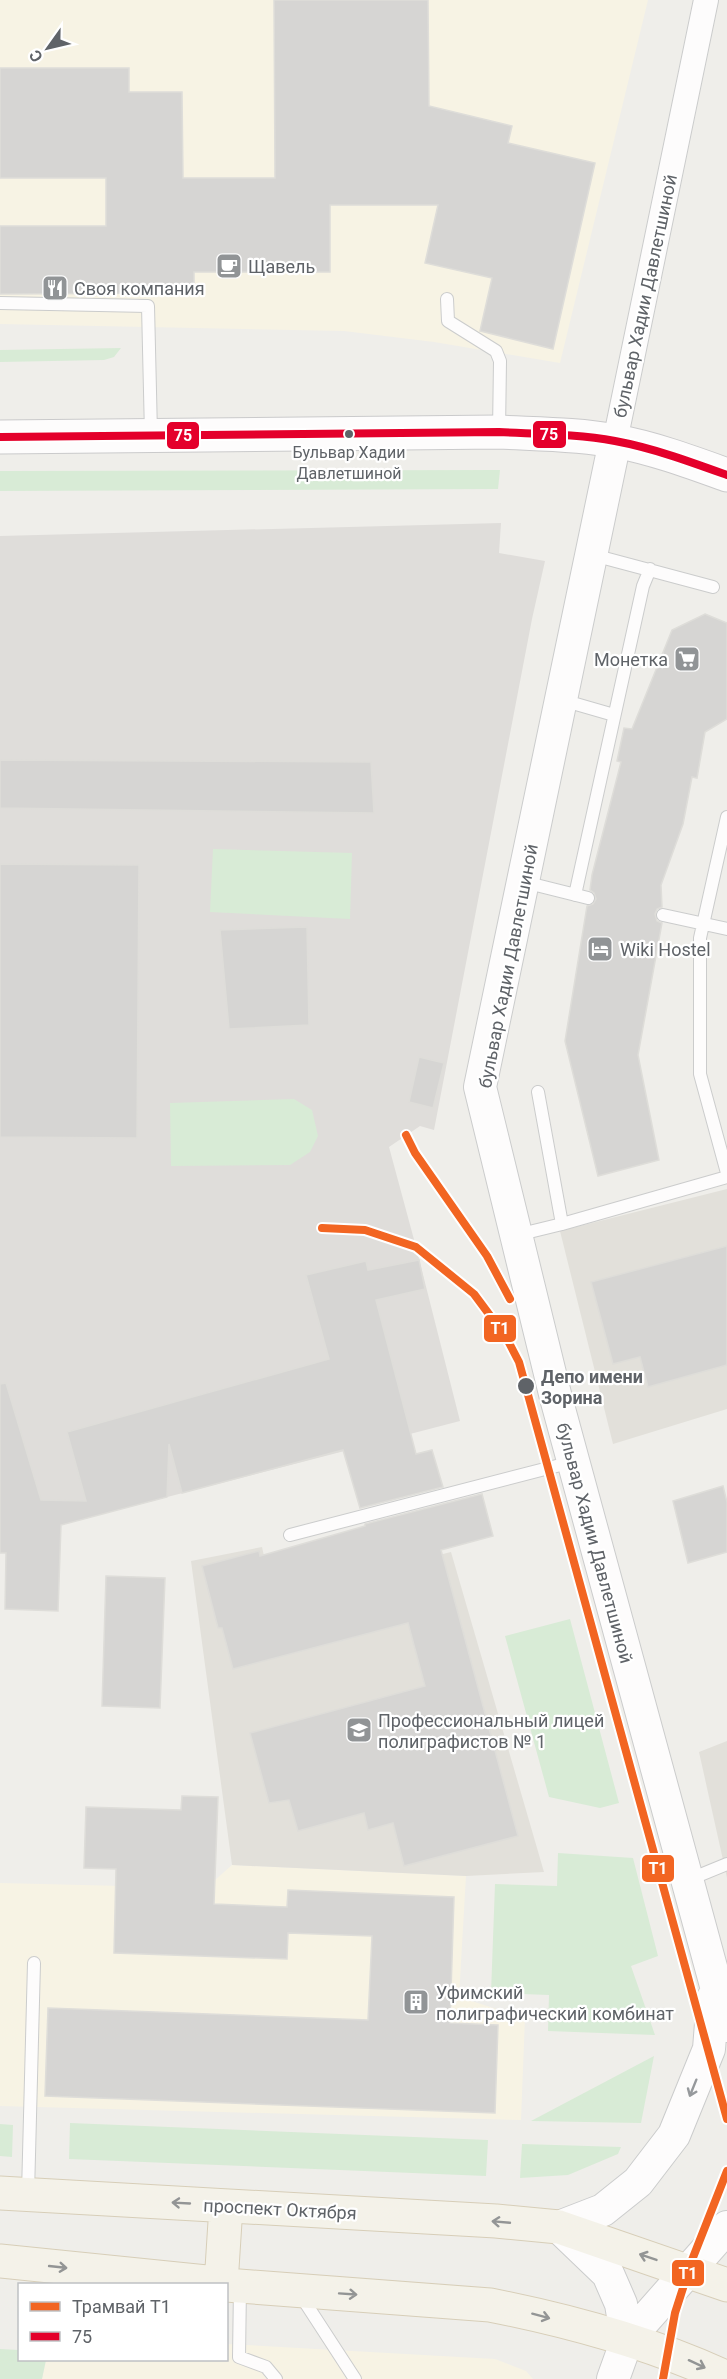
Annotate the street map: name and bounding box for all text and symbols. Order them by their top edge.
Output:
north arrow [18,18,78,78]
text: С [25,46,47,66]
street label: бульвар Хадии Давлетшиной [609,172,681,420]
cafe icon: Щавель [214,251,244,281]
place label: Щавель [248,256,315,277]
restaurant icon: Своя компания [40,273,70,303]
place label: Своя компания [74,278,205,299]
line badge: 75 [532,420,567,449]
line badge: 75 [166,421,200,450]
text: 75 [540,425,558,444]
text: 75 [174,426,192,445]
marker: Бульвар Хадии Давлетшиной [343,428,355,440]
place label: Бульвар Хадии Давлетшиной [293,443,405,483]
supermarket icon: Монетка [672,644,702,674]
place label: Монетка [594,649,668,670]
street label: бульвар Хадии Давлетшиной [474,842,542,1090]
hotel icon: Wiki Hostel [585,934,615,964]
place label: Wiki Hostel [620,939,711,960]
line badge: T1 [483,1314,517,1343]
text: T1 [490,1319,510,1338]
place label: Депо имени Зорина [541,1366,643,1408]
marker: Депо имени Зорина [516,1376,536,1396]
street label: бульвар Хадии Давлетшиной [553,1420,637,1666]
place label: Профессиональный лицей полиграфистов № 1 [378,1710,604,1752]
school or university icon: Профессиональный лицей полиграфистов № 1 [344,1715,374,1745]
line badge: T1 [641,1854,675,1883]
text: T1 [648,1859,668,1878]
place label: Уфимский полиграфический комбинат [436,1982,674,2024]
building icon: Уфимский полиграфический комбинат [401,1987,431,2017]
one-way arrow [687,2078,698,2097]
street label: проспект Октября [203,2194,357,2224]
one-way arrow [171,2198,191,2209]
one-way arrow [492,2216,511,2227]
one-way arrow [639,2251,658,2262]
line badge: T1 [671,2259,705,2287]
one-way arrow [48,2262,68,2273]
text: T1 [678,2264,698,2283]
legend [18,2283,228,2361]
one-way arrow [337,2289,357,2300]
text: Трамвай T1 [72,2296,171,2317]
one-way arrow [531,2310,550,2322]
text: 75 [72,2326,92,2347]
one-way arrow [688,2359,706,2371]

